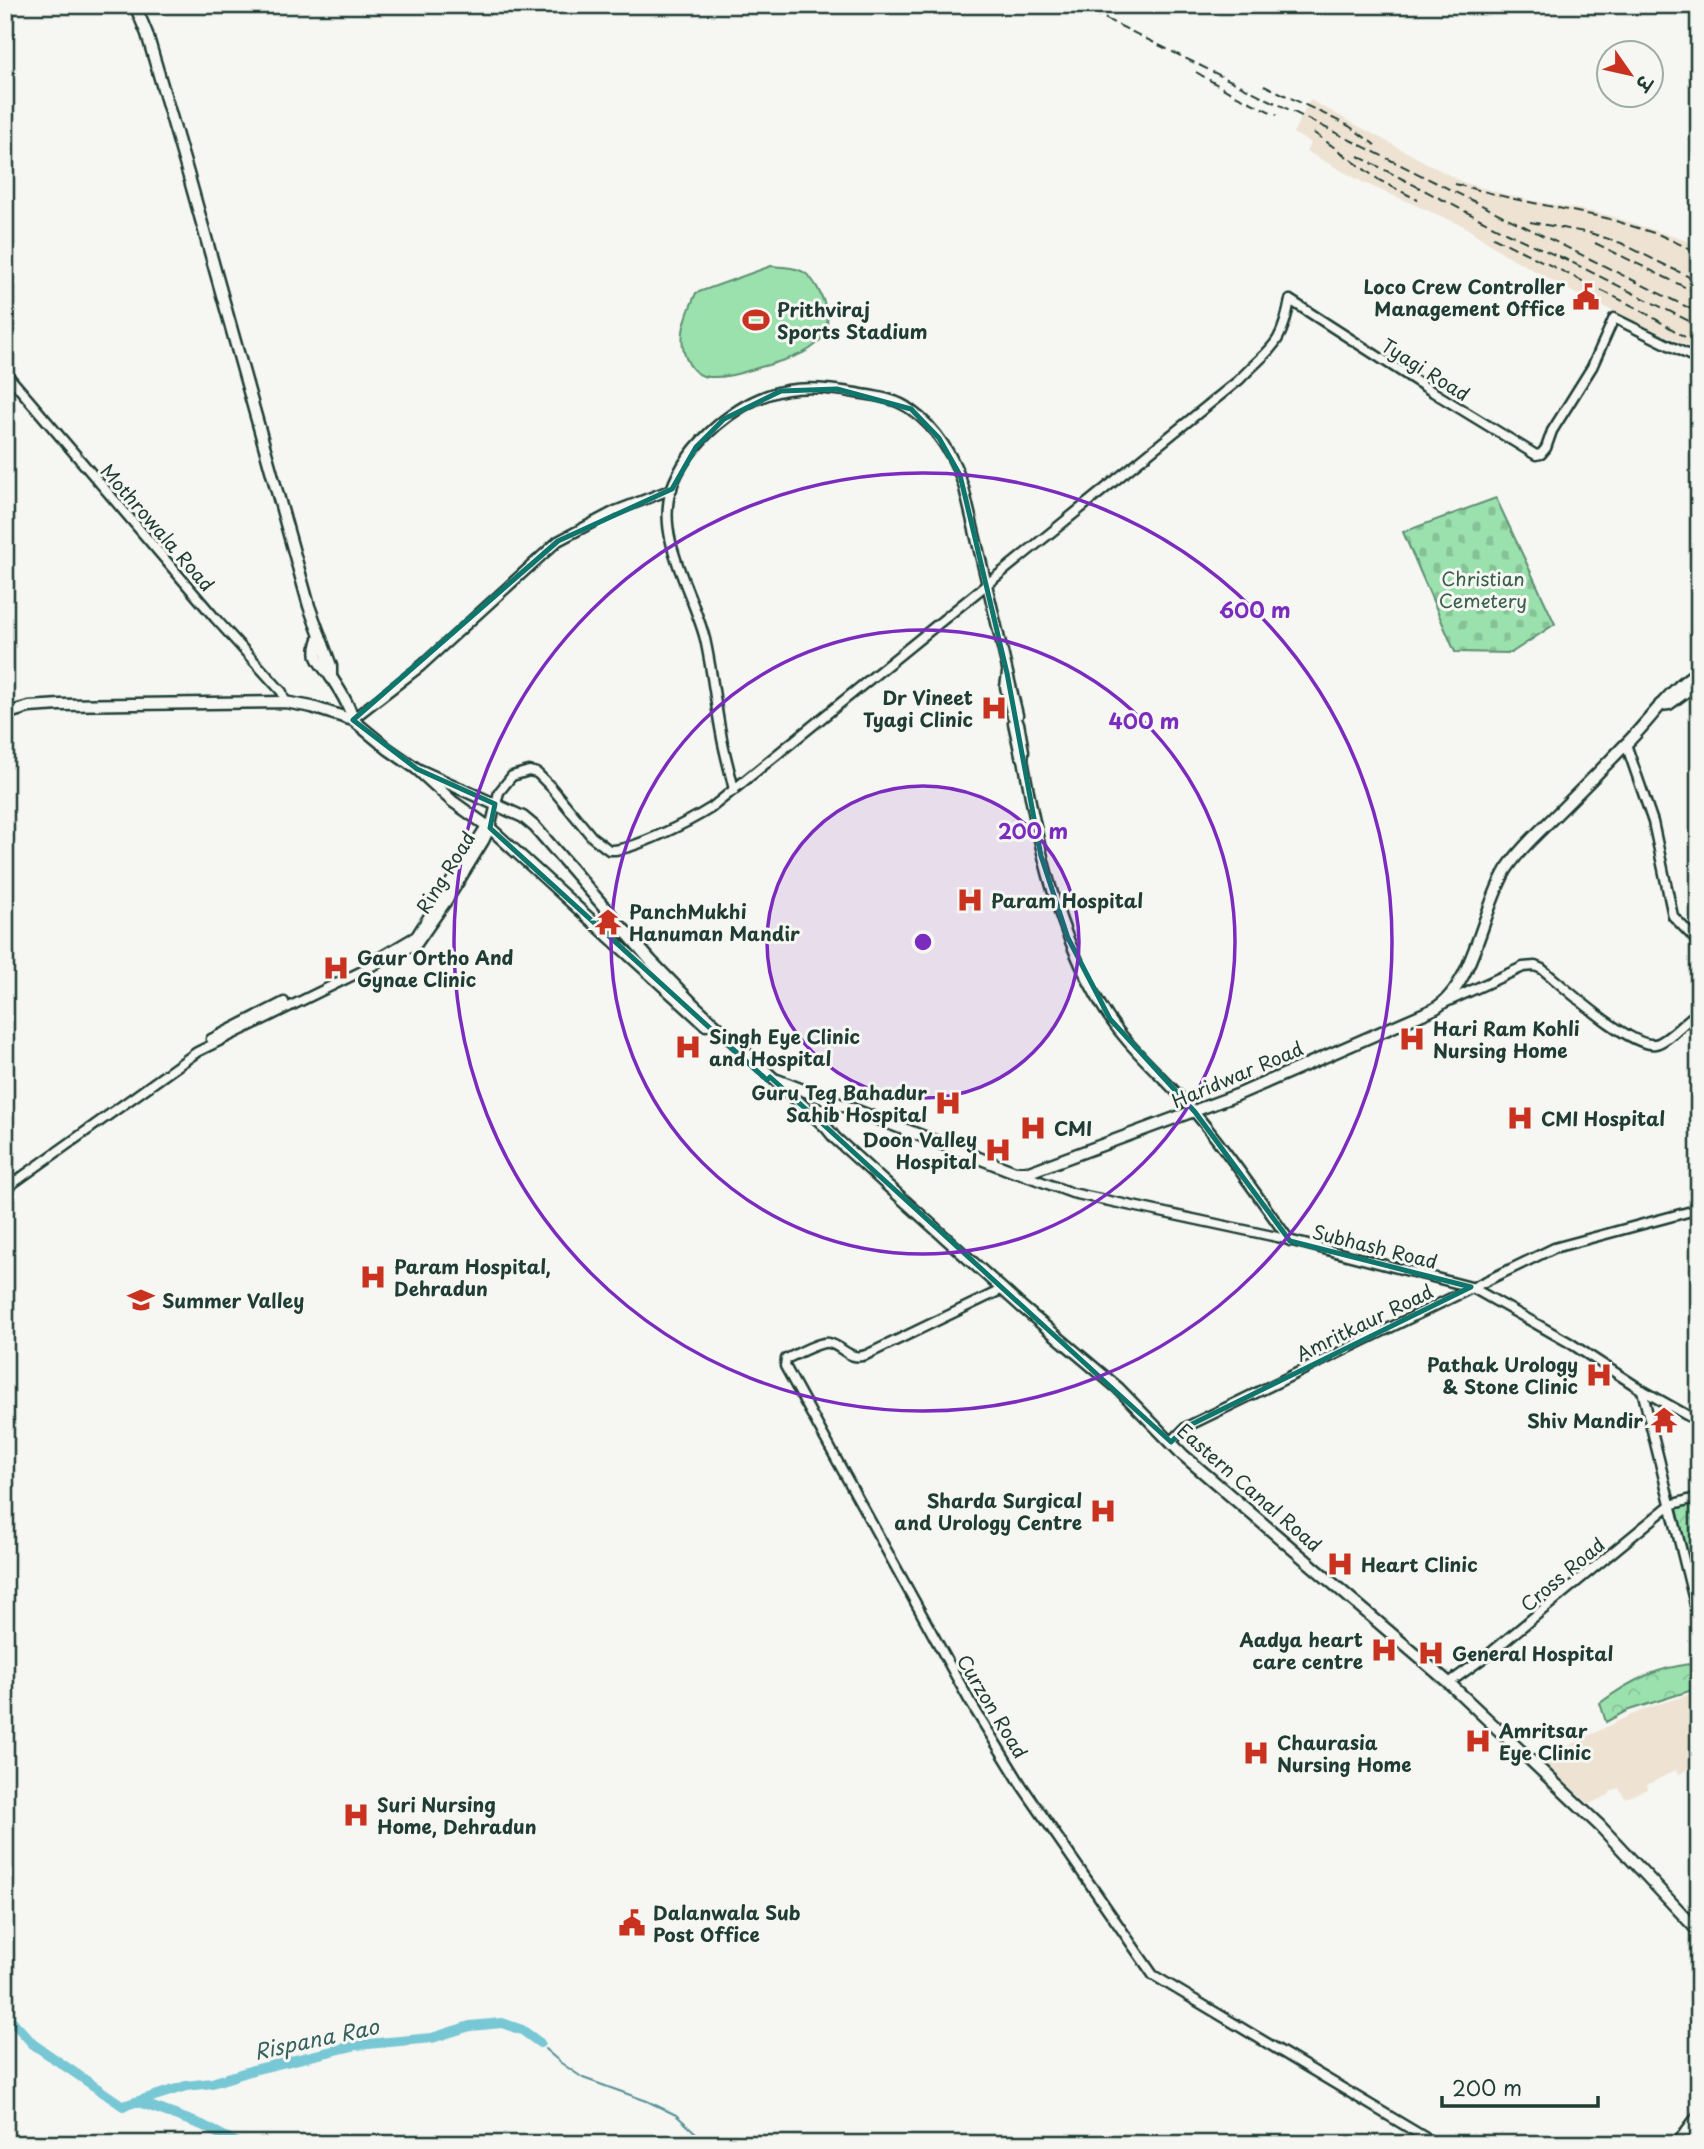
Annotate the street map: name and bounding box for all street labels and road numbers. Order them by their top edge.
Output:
street label: Tyagi Road [1377,331,1475,407]
street label: Mothrowala Road [95,457,221,597]
street label: Ring Road [409,825,481,919]
street label: Haridwar Road [1167,1034,1307,1114]
street label: Subhash Road [1309,1217,1441,1275]
street label: Amritkaur Road [1291,1277,1437,1367]
street label: Eastern Canal Road [1172,1416,1328,1558]
street label: Cross Road [1514,1530,1610,1618]
street label: Curzon Road [951,1649,1035,1763]

